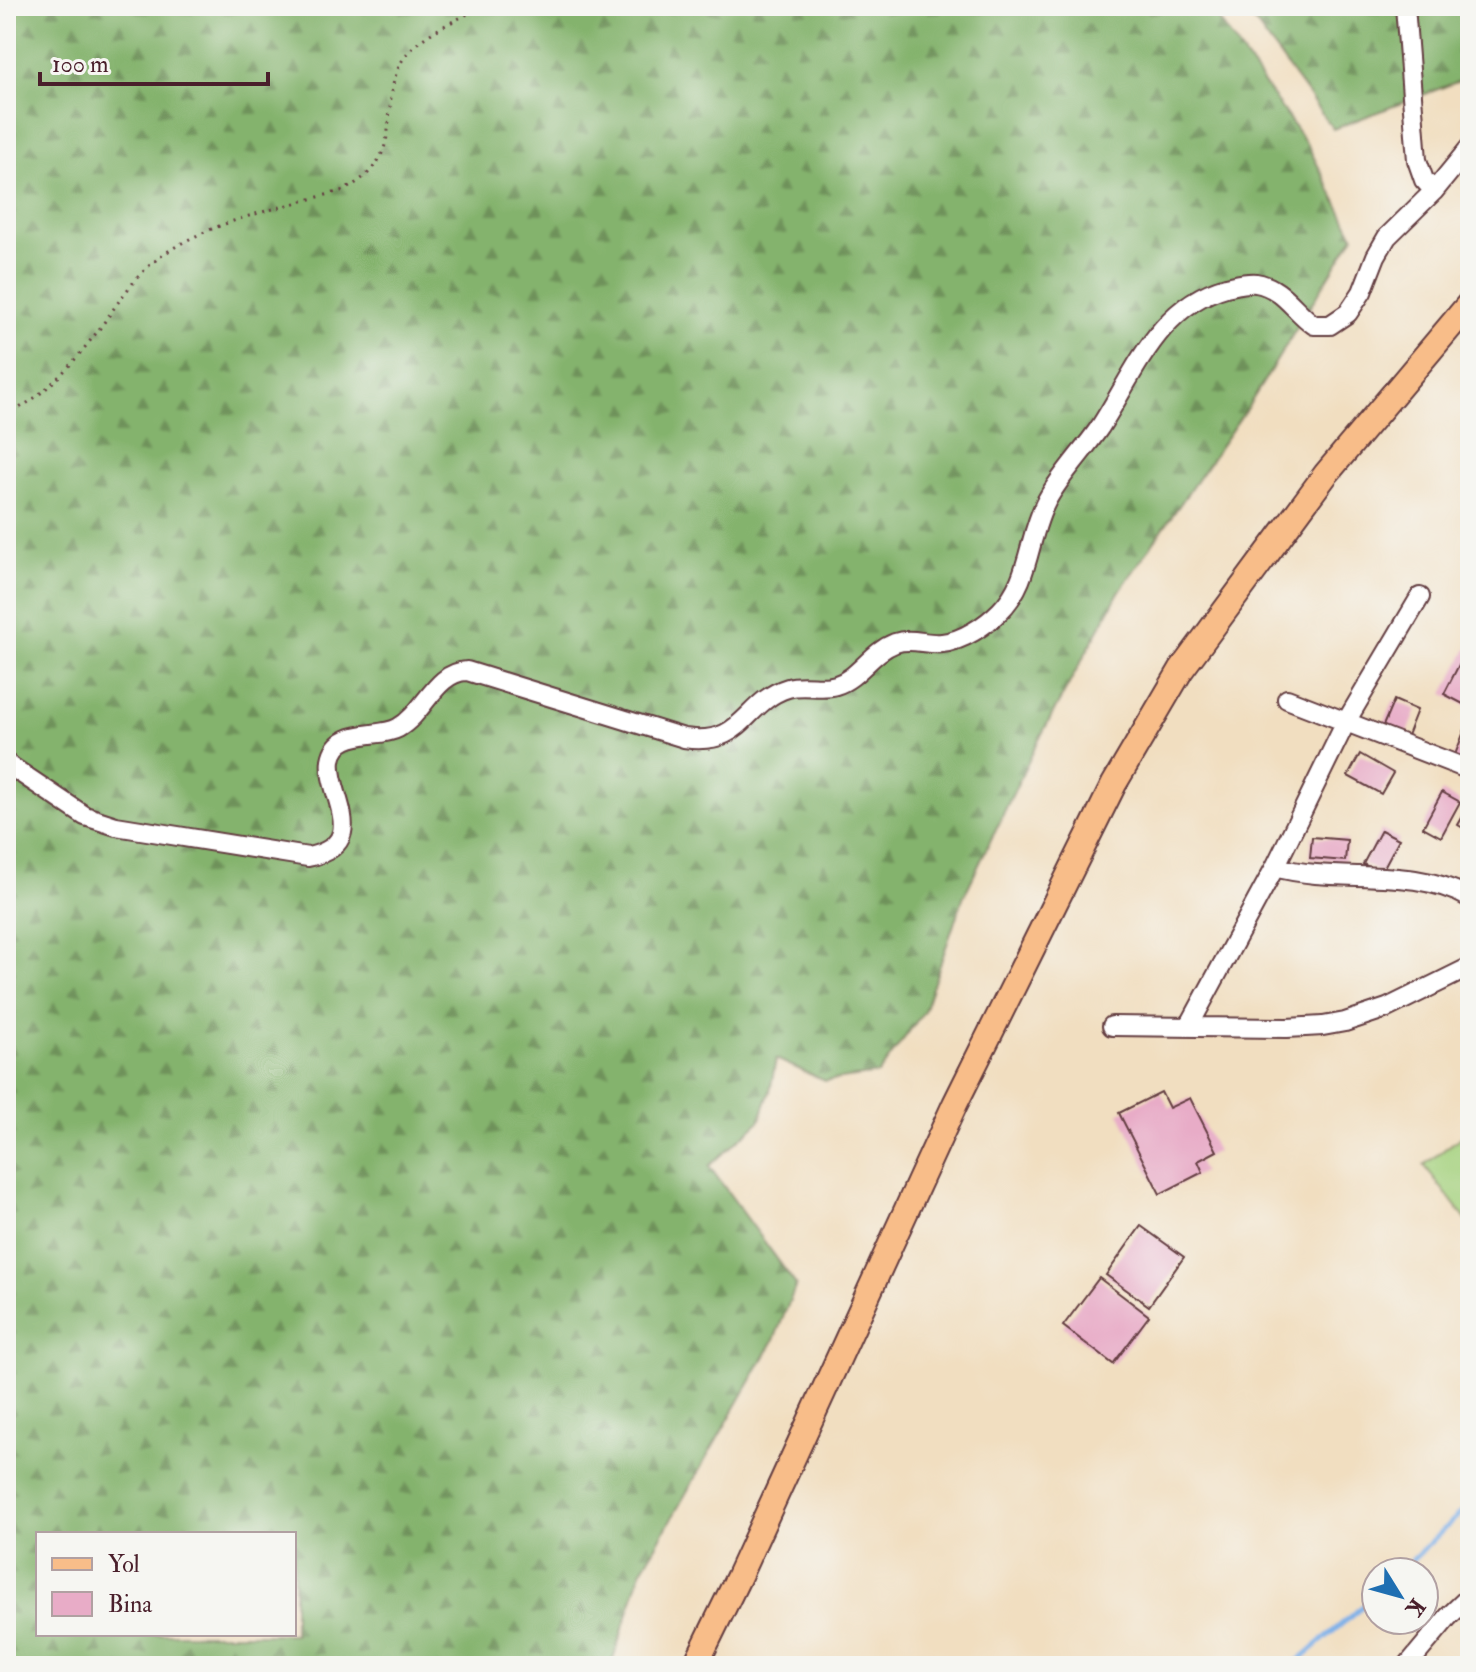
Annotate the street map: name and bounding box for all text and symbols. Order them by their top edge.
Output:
scale bar [40,36,268,86]
text: 100 m [52,49,109,80]
legend [36,1532,296,1636]
text: Yol [108,1549,140,1580]
north arrow [1360,1556,1440,1636]
text: Bina [108,1589,153,1620]
text: K [1399,1593,1431,1622]

